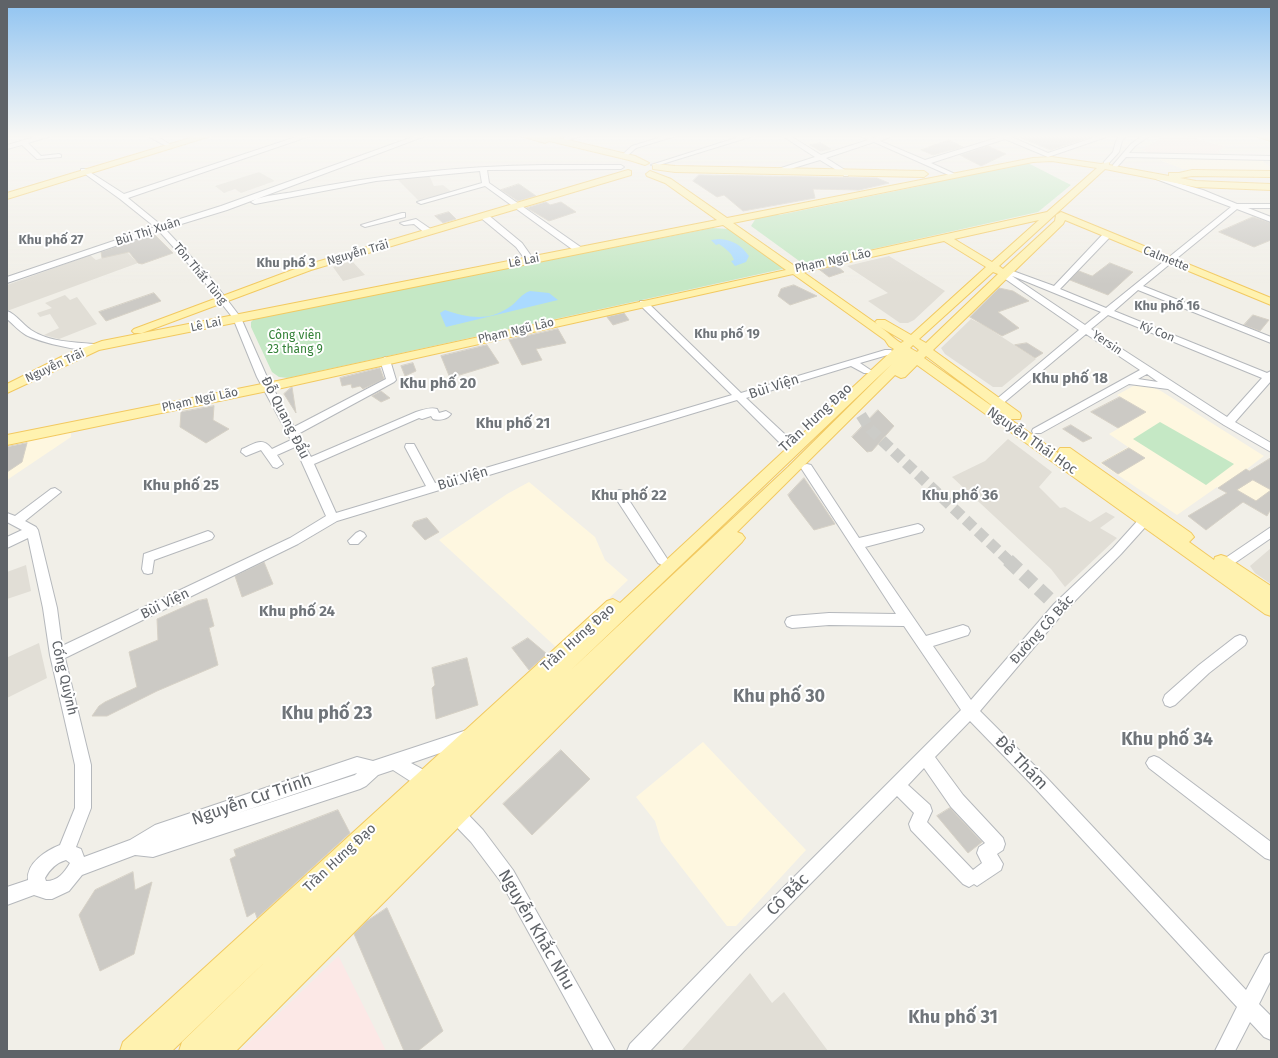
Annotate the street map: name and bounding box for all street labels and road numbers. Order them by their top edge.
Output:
street label: Bùi Thị Xuân [114,215,182,249]
street label: Nguyễn Trãi [325,237,391,269]
street label: Tôn Thất Tùng [170,240,230,308]
street label: Calmette [1141,243,1191,275]
street label: Phạm Ngũ Lão [794,246,872,276]
street label: Lê Lai [507,251,541,271]
street label: Lê Lai [189,315,223,335]
street label: Phạm Ngũ Lão [477,315,555,347]
street label: Ký Con [1137,318,1177,346]
street label: Yersin [1089,328,1125,358]
street label: Nguyễn Trãi [23,346,87,386]
street label: Bùi Viện [747,371,801,403]
street label: Ðỗ Quang Ðẩu [257,374,313,462]
street label: Trần Hưng Đạo [776,380,856,456]
street label: Phạm Ngũ Lão [161,385,239,415]
street label: Nguyễn Thái Học [984,404,1080,478]
street label: Bùi Viện [436,463,490,495]
street label: Bùi Viện [138,585,192,623]
street label: Đường Cô Bắc [1007,592,1077,668]
street label: Trần Hưng Đạo [538,601,618,675]
street label: Cống Quỳnh [47,639,81,717]
street label: Ðề Thám [990,732,1052,794]
street label: Nguyễn Cư Trinh [189,770,315,830]
street label: Trần Hưng Đạo [300,820,380,896]
street label: Nguyễn Khắc Nhu [493,866,579,994]
street label: Cô Bắc [763,870,813,920]

